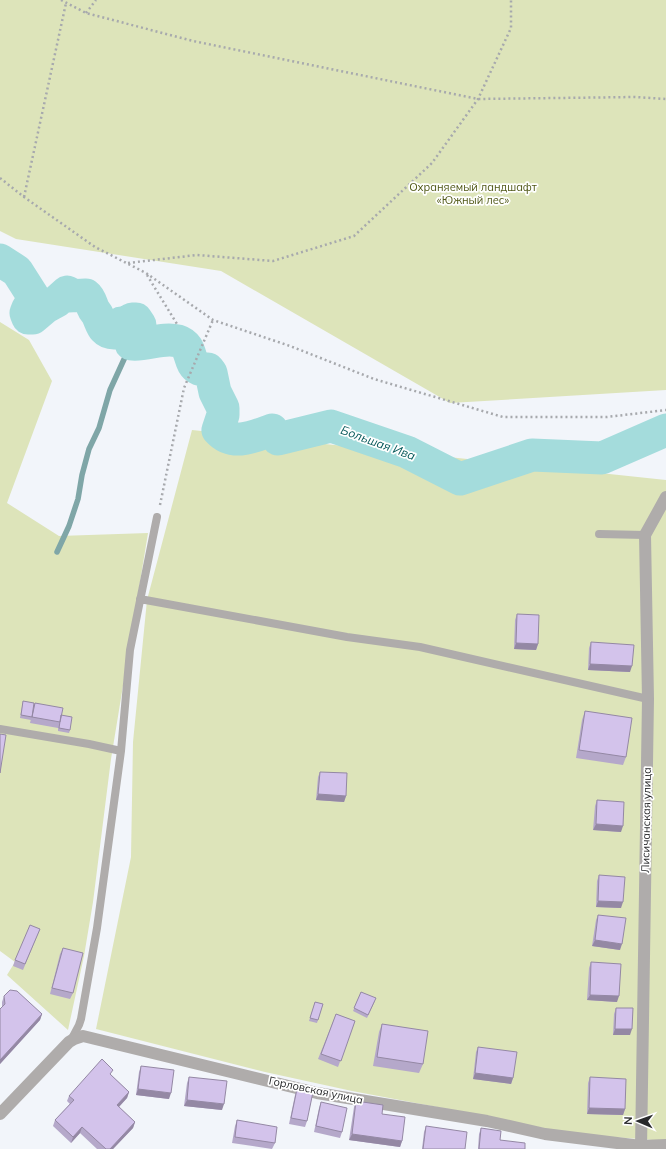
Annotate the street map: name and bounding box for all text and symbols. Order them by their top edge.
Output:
park label: Охраняемый ландшафт «Южный лес» [409,180,537,207]
water label: Большая Ива [339,422,418,463]
street label: Лисичанская улица [638,767,654,873]
street label: Горловская улица [268,1073,364,1107]
north arrow [618,1101,658,1141]
text: N [621,1116,635,1125]

